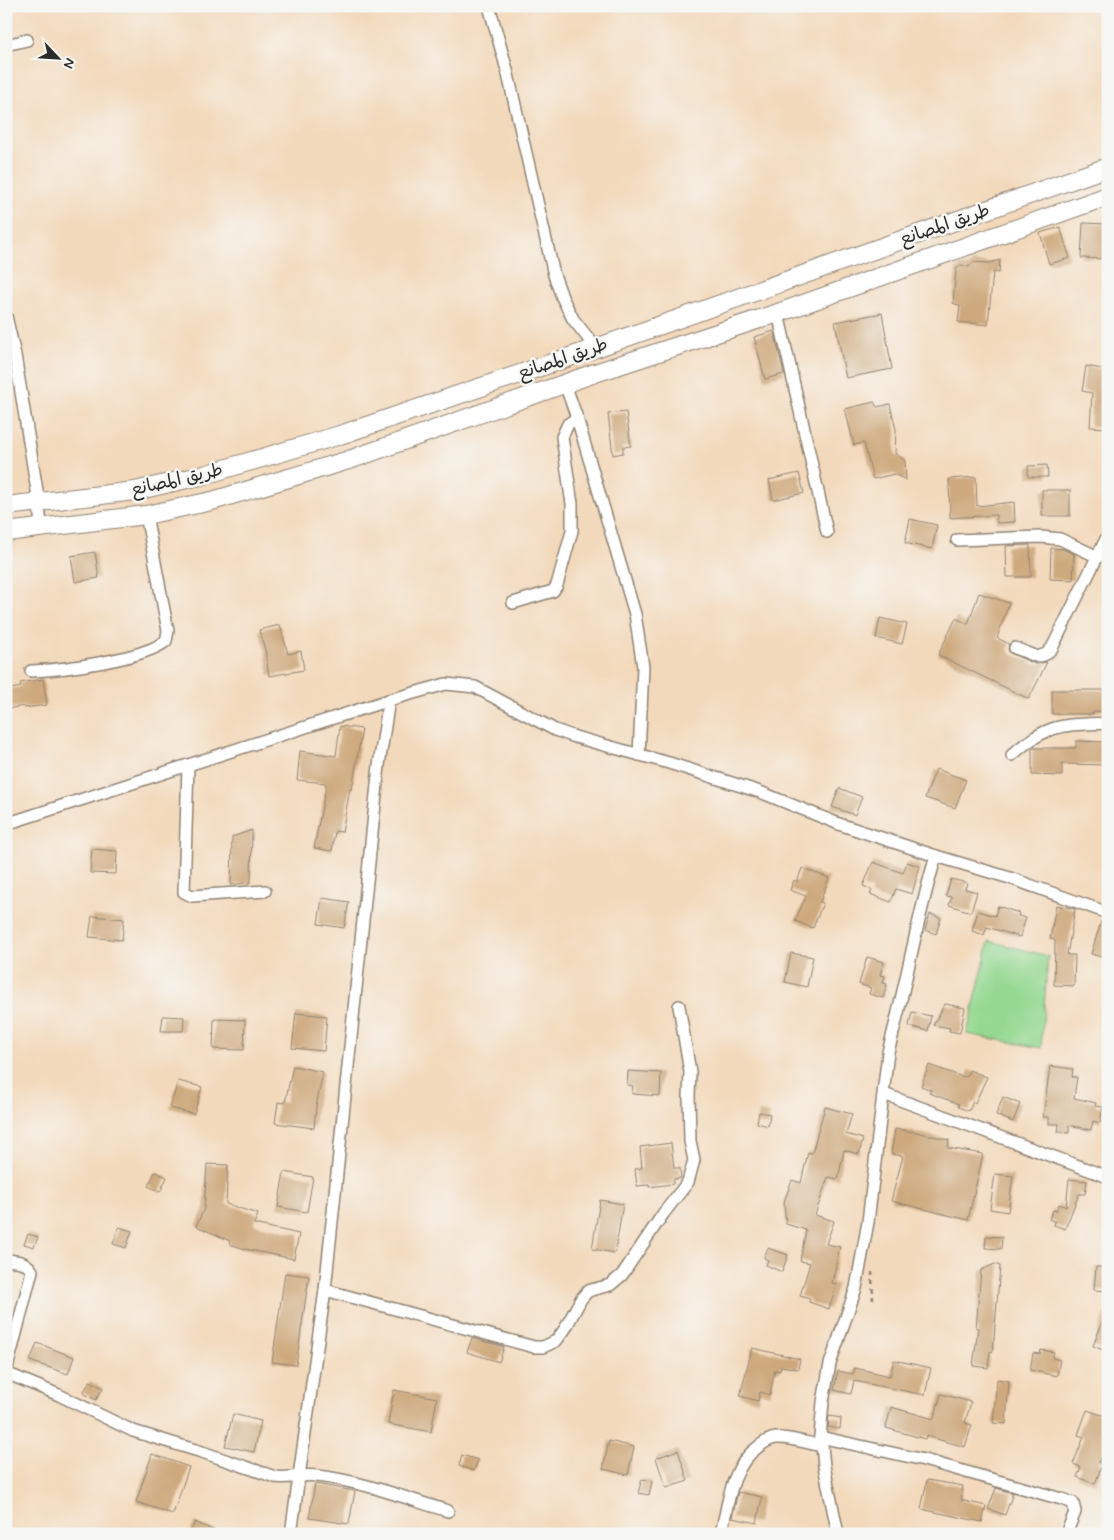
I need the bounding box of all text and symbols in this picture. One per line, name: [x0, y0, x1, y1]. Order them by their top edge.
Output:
north arrow: [32, 32, 82, 82]
text: N: [59, 55, 79, 71]
street label: طريق المصانع: [897, 198, 993, 252]
street label: طريق المصانع: [515, 332, 611, 386]
street label: طريق المصانع: [129, 458, 225, 502]

